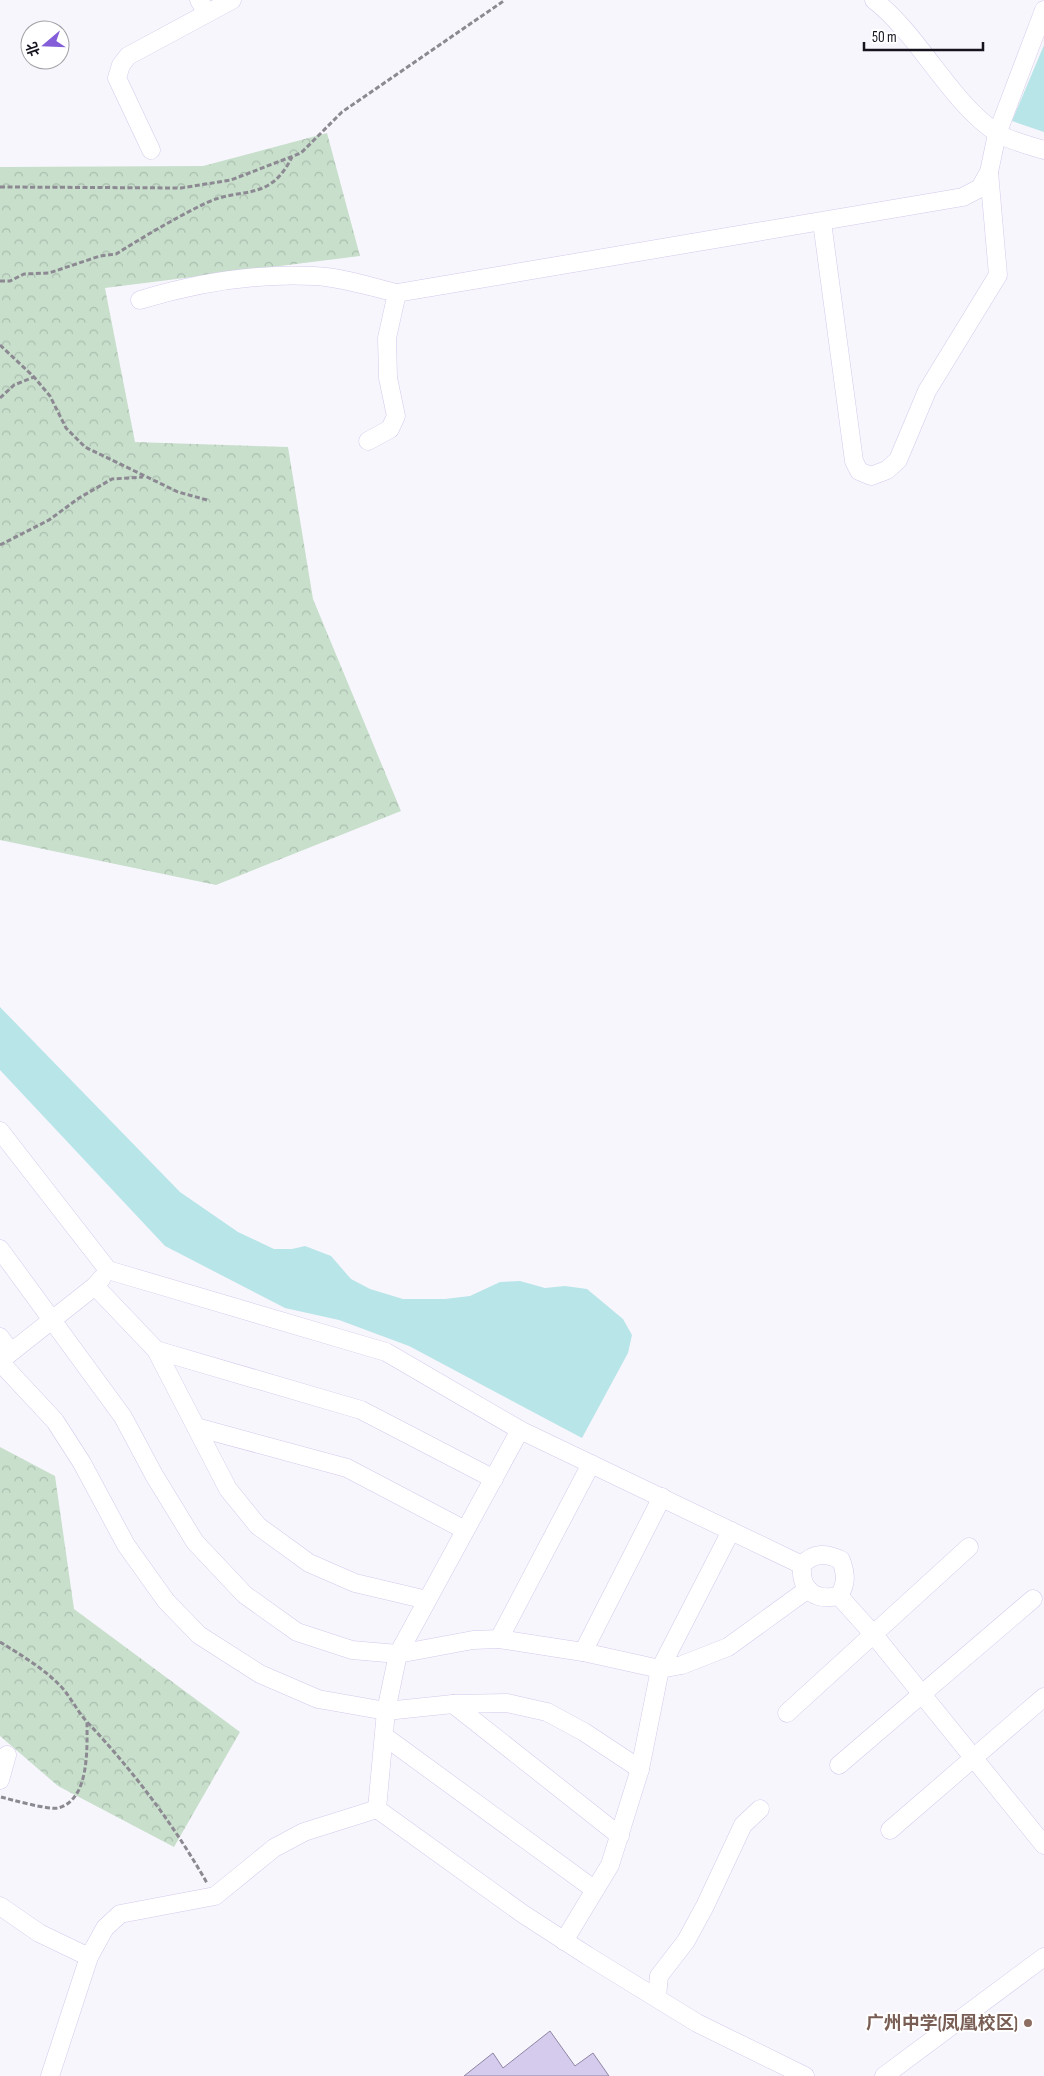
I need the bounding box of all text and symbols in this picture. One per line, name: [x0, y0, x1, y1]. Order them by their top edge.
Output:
north arrow: [20, 20, 70, 70]
scale bar: [864, 20, 983, 52]
text: 50 m: [872, 28, 897, 47]
text: 北: [23, 40, 43, 58]
place label: 广州中学(凤凰校区): [866, 2013, 1018, 2034]
marker: 广州中学(凤凰校区): [1022, 2017, 1034, 2029]

